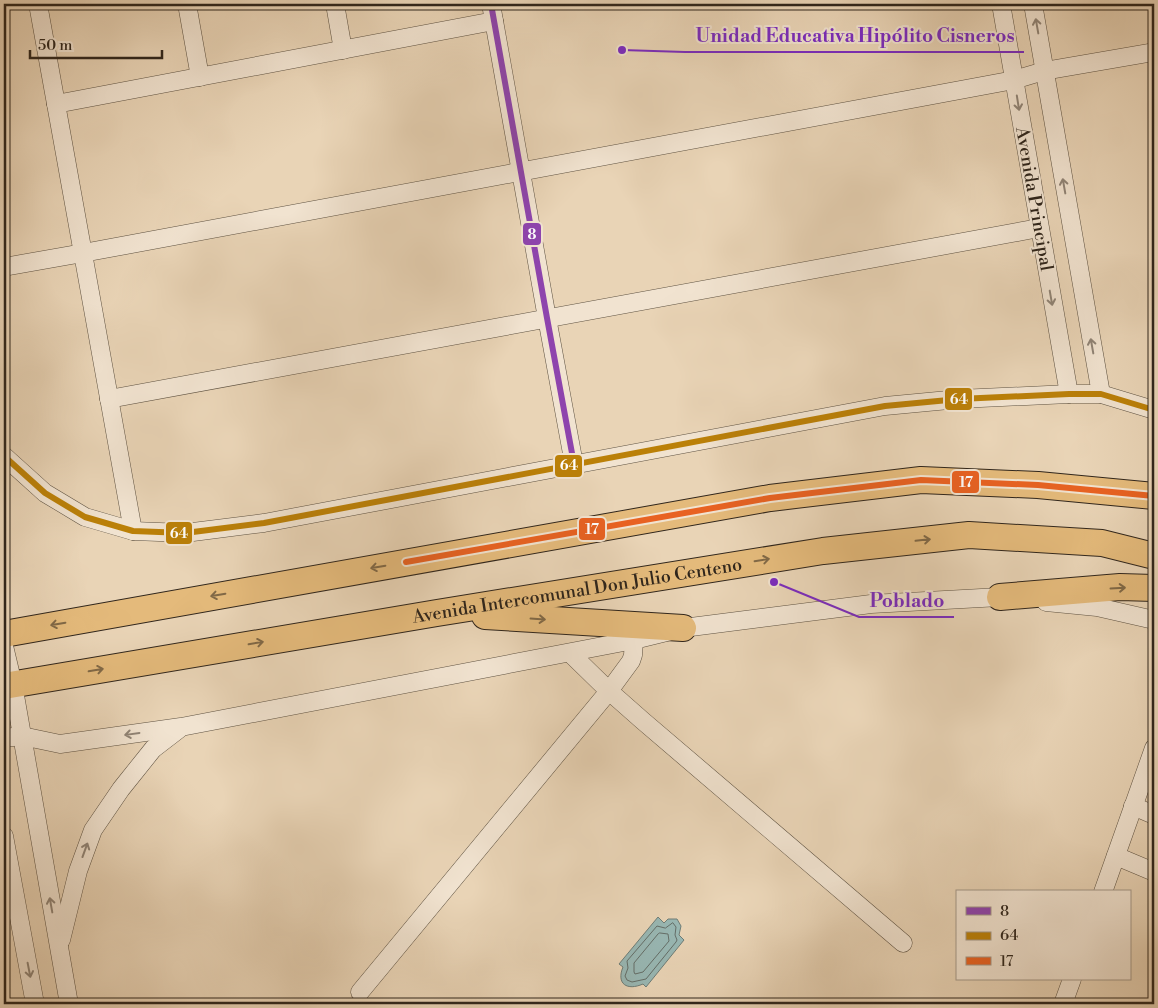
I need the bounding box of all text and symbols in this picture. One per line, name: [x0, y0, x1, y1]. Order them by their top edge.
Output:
callout: Unidad Educativa Hipólito Cisneros: [685, 18, 1024, 52]
one-way arrow: [1031, 19, 1041, 35]
text: Unidad Educativa Hipólito Cisneros: [695, 24, 1015, 48]
scale bar: [30, 28, 162, 60]
text: 50 m: [38, 36, 72, 55]
one-way arrow: [1014, 95, 1024, 111]
street label: Avenida Principal: [1010, 124, 1058, 274]
one-way arrow: [1059, 179, 1069, 195]
line badge: 8: [522, 222, 542, 246]
text: 8: [528, 226, 537, 244]
one-way arrow: [1047, 290, 1057, 306]
one-way arrow: [1087, 339, 1097, 355]
line badge: 64: [944, 387, 973, 411]
text: 64: [950, 391, 968, 409]
line badge: 64: [554, 454, 583, 478]
text: 64: [560, 457, 578, 475]
line badge: 17: [951, 470, 980, 494]
text: 17: [959, 474, 974, 492]
line badge: 17: [578, 517, 606, 541]
line badge: 64: [165, 521, 193, 545]
text: 17: [585, 521, 600, 539]
text: 64: [170, 525, 188, 543]
one-way arrow: [915, 535, 931, 545]
street label: Avenida Intercomunal Don Julio Centeno: [409, 553, 744, 629]
one-way arrow: [754, 555, 770, 565]
one-way arrow: [371, 562, 387, 572]
callout: Poblado: [859, 583, 954, 617]
one-way arrow: [1110, 583, 1126, 592]
text: Poblado: [869, 589, 945, 613]
one-way arrow: [211, 591, 227, 601]
one-way arrow: [530, 615, 546, 624]
one-way arrow: [51, 620, 67, 630]
one-way arrow: [248, 638, 264, 648]
one-way arrow: [88, 665, 104, 675]
one-way arrow: [125, 729, 141, 739]
one-way arrow: [81, 843, 90, 859]
legend: [956, 890, 1130, 980]
one-way arrow: [46, 897, 56, 913]
text: 8: [1000, 902, 1009, 921]
text: 64: [1000, 926, 1018, 945]
text: 17: [1000, 952, 1014, 971]
one-way arrow: [25, 962, 34, 978]

